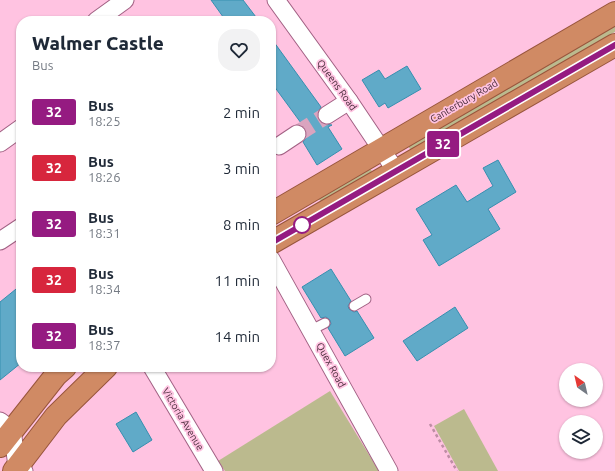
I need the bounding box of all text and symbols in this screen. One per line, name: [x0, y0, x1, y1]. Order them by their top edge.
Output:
button: heart: [218, 29, 260, 71]
text: Walmer Castle: [32, 32, 164, 54]
text: Bus: [32, 58, 53, 72]
street label: Queens Road: [315, 58, 359, 113]
street label: Canterbury Road: [428, 77, 500, 125]
text: Bus: [88, 97, 114, 114]
text: 32: [46, 104, 62, 120]
text: 2 min: [223, 104, 260, 121]
text: 18:25: [88, 114, 121, 128]
line badge: 32: [425, 131, 461, 157]
text: 32: [435, 136, 451, 152]
text: Bus: [88, 153, 114, 170]
text: 32: [46, 160, 62, 176]
text: 3 min: [223, 160, 260, 177]
text: 18:26: [88, 170, 121, 184]
text: Bus: [88, 209, 114, 226]
text: 32: [46, 216, 62, 232]
text: 8 min: [223, 216, 260, 233]
unlabelled marker: [293, 216, 311, 234]
text: 18:31: [88, 226, 121, 240]
text: Bus: [88, 265, 114, 282]
text: 32: [46, 272, 62, 288]
text: 11 min: [214, 272, 260, 289]
text: 18:34: [88, 282, 121, 296]
text: Bus: [88, 321, 114, 338]
text: 32: [46, 328, 62, 344]
text: 14 min: [214, 328, 260, 345]
text: 18:37: [88, 338, 121, 352]
street label: Quex Road: [314, 341, 348, 389]
north arrow: [559, 363, 603, 407]
map controls: [559, 363, 603, 459]
street label: Victoria Avenue: [160, 386, 206, 452]
button: layers: [559, 415, 603, 459]

